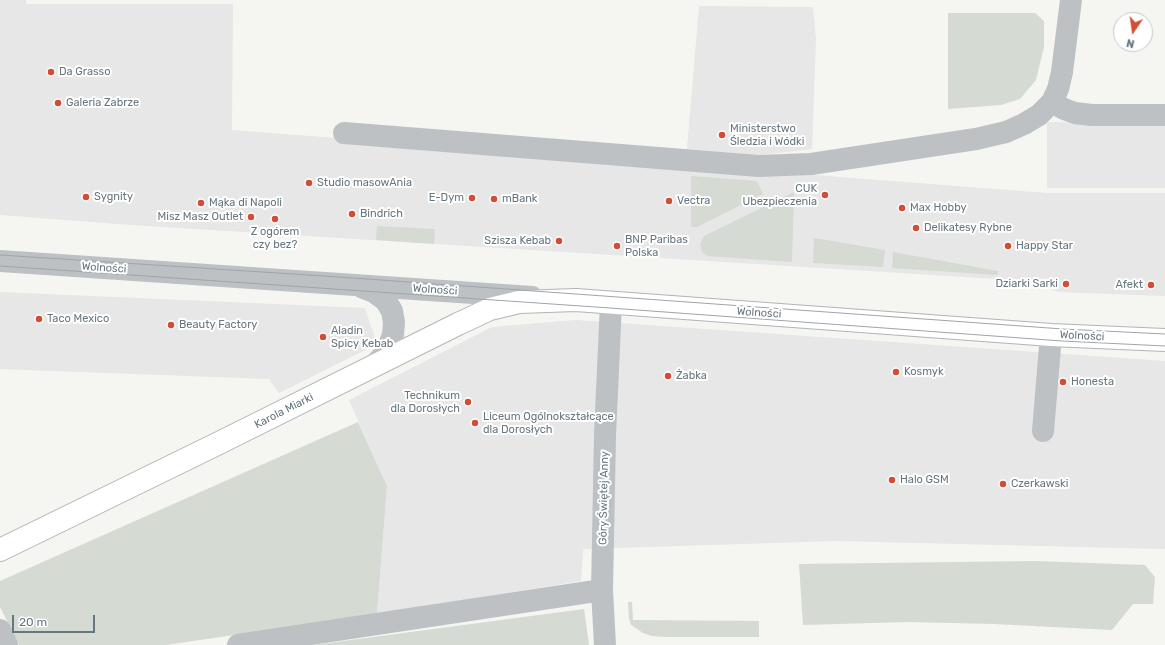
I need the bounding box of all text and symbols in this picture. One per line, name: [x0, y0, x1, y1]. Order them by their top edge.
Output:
north arrow: [1113, 12, 1153, 52]
text: N: [1125, 36, 1136, 50]
place label: Da Grasso: [59, 65, 111, 79]
marker: Da Grasso: [46, 67, 56, 77]
place label: Galeria Zabrze: [66, 96, 139, 110]
marker: Galeria Zabrze: [53, 98, 63, 108]
place label: Ministerstwo Śledzia i Wódki: [730, 122, 804, 148]
marker: Ministerstwo Śledzia i Wódki: [717, 130, 727, 140]
place label: Studio masowAnia: [317, 176, 412, 190]
marker: Studio masowAnia: [304, 178, 314, 188]
place label: CUK Ubezpieczenia: [742, 182, 817, 208]
place label: Sygnity: [94, 190, 133, 204]
marker: CUK Ubezpieczenia: [820, 190, 830, 200]
place label: E-Dym: [429, 191, 464, 205]
marker: Sygnity: [81, 192, 91, 202]
place label: mBank: [502, 192, 538, 206]
marker: E-Dym: [467, 193, 477, 203]
marker: mBank: [489, 194, 499, 204]
place label: Vectra: [677, 194, 710, 208]
place label: Mąka di Napoli: [209, 196, 282, 210]
marker: Vectra: [664, 196, 674, 206]
marker: Mąka di Napoli: [196, 198, 206, 208]
place label: Max Hobby: [910, 201, 967, 215]
marker: Max Hobby: [897, 203, 907, 213]
place label: Bindrich: [360, 207, 403, 221]
marker: Bindrich: [347, 209, 357, 219]
place label: Misz Masz Outlet: [158, 210, 243, 224]
marker: Misz Masz Outlet: [246, 212, 256, 222]
marker: Z ogórem czy bez?: [270, 214, 280, 224]
place label: Delikatesy Rybne: [924, 221, 1012, 235]
marker: Delikatesy Rybne: [911, 223, 921, 233]
place label: Z ogórem czy bez?: [251, 225, 299, 251]
place label: BNP Paribas Polska: [625, 233, 688, 259]
place label: Szisza Kebab: [484, 234, 551, 248]
marker: Szisza Kebab: [554, 236, 564, 246]
place label: Happy Star: [1016, 239, 1073, 253]
marker: BNP Paribas Polska: [612, 241, 622, 251]
marker: Happy Star: [1003, 241, 1013, 251]
street label: Wolności: [81, 260, 127, 276]
place label: Dziarki Sarki: [995, 277, 1058, 291]
place label: Afekt: [1116, 278, 1143, 292]
marker: Dziarki Sarki: [1061, 279, 1071, 289]
marker: Afekt: [1146, 280, 1156, 290]
street label: Wolności: [412, 282, 458, 298]
street label: Wolności: [736, 305, 782, 321]
place label: Taco Mexico: [47, 312, 109, 326]
marker: Taco Mexico: [34, 314, 44, 324]
place label: Beauty Factory: [179, 318, 257, 332]
marker: Beauty Factory: [166, 320, 176, 330]
place label: Aladin Spicy Kebab: [331, 324, 393, 350]
street label: Wolności: [1059, 328, 1105, 344]
marker: Aladin Spicy Kebab: [318, 332, 328, 342]
place label: Kosmyk: [904, 365, 944, 379]
marker: Kosmyk: [891, 367, 901, 377]
place label: Żabka: [676, 369, 707, 383]
marker: Żabka: [663, 371, 673, 381]
place label: Honesta: [1071, 375, 1114, 389]
marker: Honesta: [1058, 377, 1068, 387]
place label: Technikum dla Dorosłych: [390, 389, 460, 415]
street label: Karola Miarki: [252, 390, 316, 432]
marker: Technikum dla Dorosłych: [463, 397, 473, 407]
place label: Liceum Ogólnokształcące dla Dorosłych: [483, 410, 614, 436]
marker: Liceum Ogólnokształcące dla Dorosłych: [470, 418, 480, 428]
street label: Góry Świętej Anny: [597, 451, 611, 545]
place label: Halo GSM: [900, 473, 949, 487]
marker: Halo GSM: [887, 475, 897, 485]
place label: Czerkawski: [1011, 477, 1068, 491]
marker: Czerkawski: [998, 479, 1008, 489]
scale bar: [14, 607, 97, 633]
text: 20 m: [19, 615, 47, 629]

